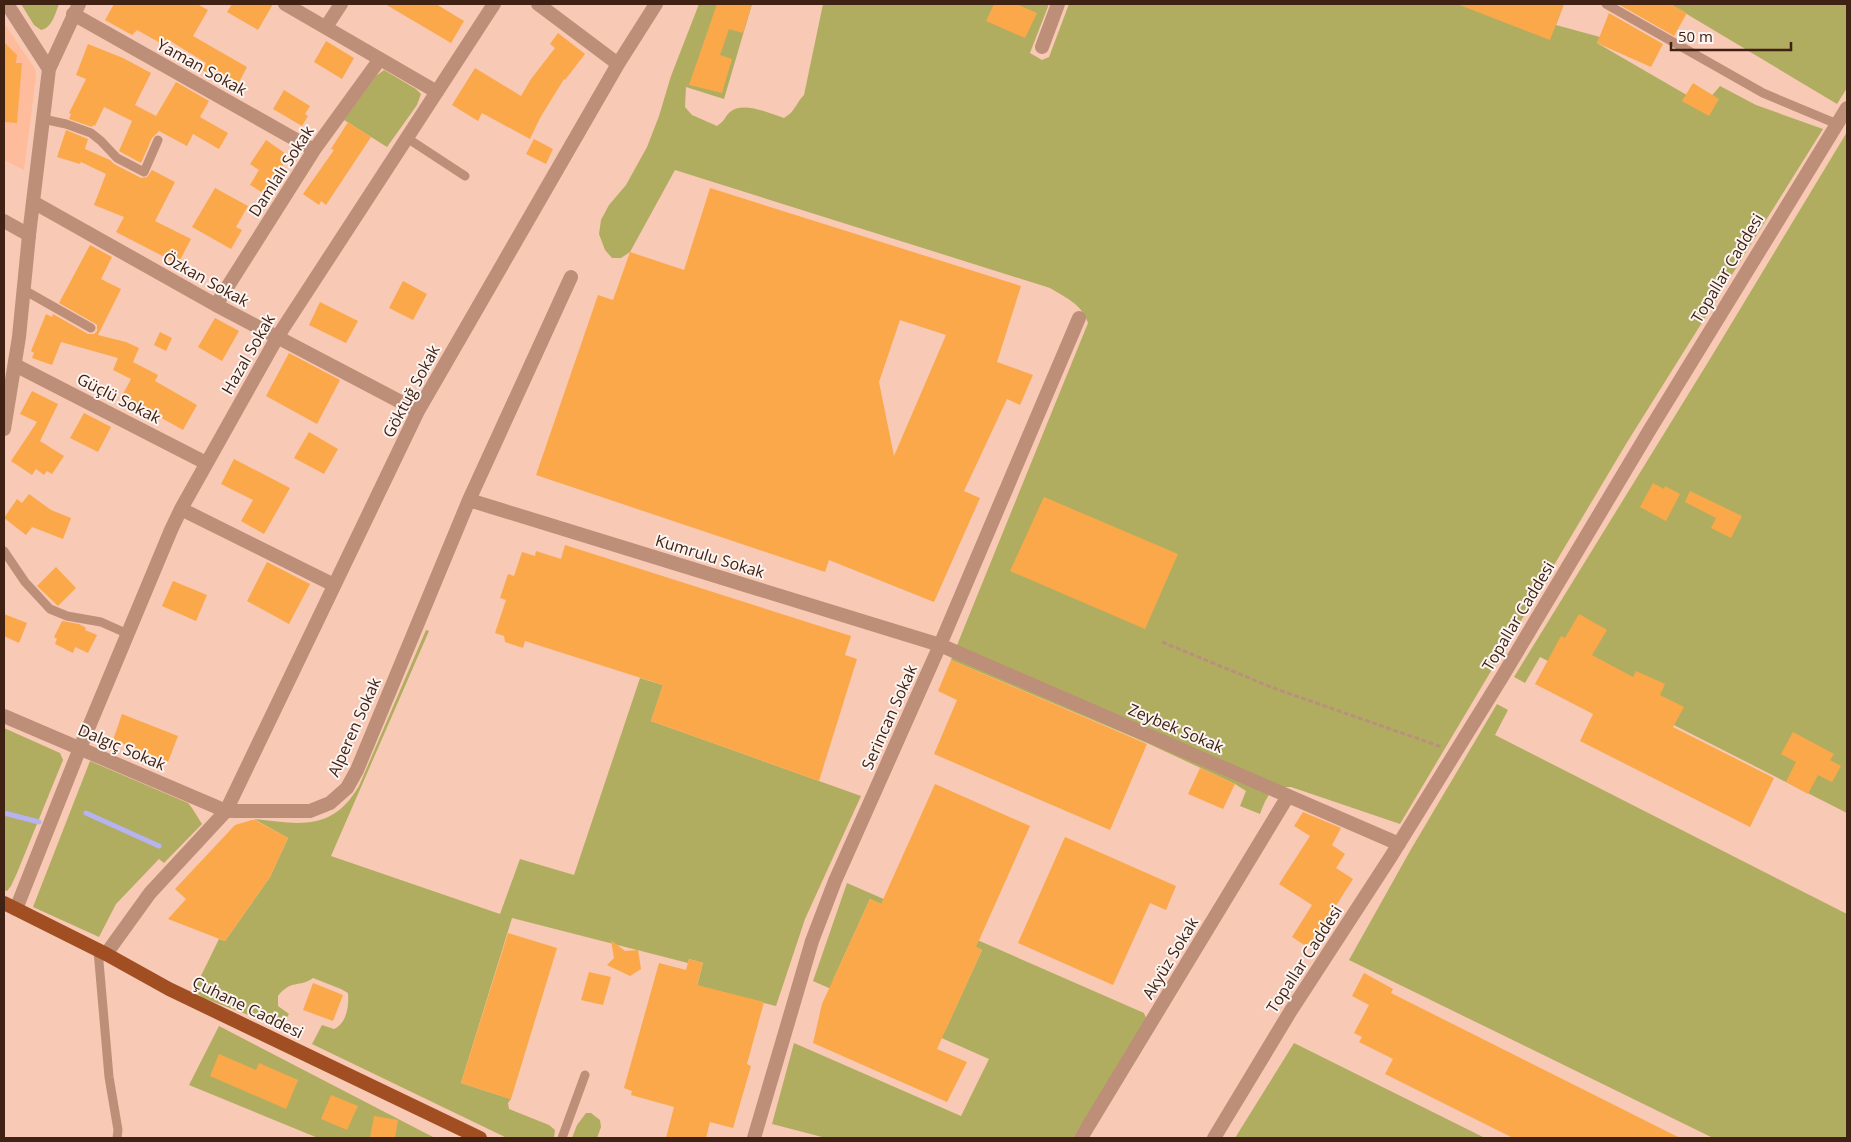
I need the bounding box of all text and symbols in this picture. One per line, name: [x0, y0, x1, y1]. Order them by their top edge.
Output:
scale bar: [1671, 20, 1791, 52]
text: 50 m: [1678, 26, 1713, 46]
street label: Yaman Sokak: [153, 33, 251, 101]
street label: Damlalı Sokak: [243, 121, 319, 221]
street label: Topallar Caddesi: [1686, 209, 1768, 327]
street label: Özkan Sokak: [159, 246, 254, 312]
street label: Hazal Sokak: [216, 309, 280, 398]
street label: Göktuğ Sokak: [377, 340, 445, 441]
street label: Güçlü Sokak: [73, 367, 165, 429]
street label: Kumrulu Sokak: [653, 529, 768, 583]
street label: Topallar Caddesi: [1477, 557, 1559, 675]
street label: Serincan Sokak: [856, 660, 922, 773]
street label: Alperen Sokak: [322, 673, 386, 780]
street label: Zeybek Sokak: [1125, 698, 1228, 758]
street label: Dalgıç Sokak: [75, 719, 170, 776]
street label: Topallar Caddesi: [1261, 901, 1347, 1017]
street label: Akyüz Sokak: [1137, 912, 1203, 1003]
street label: Çuhane Caddesi: [189, 971, 307, 1043]

